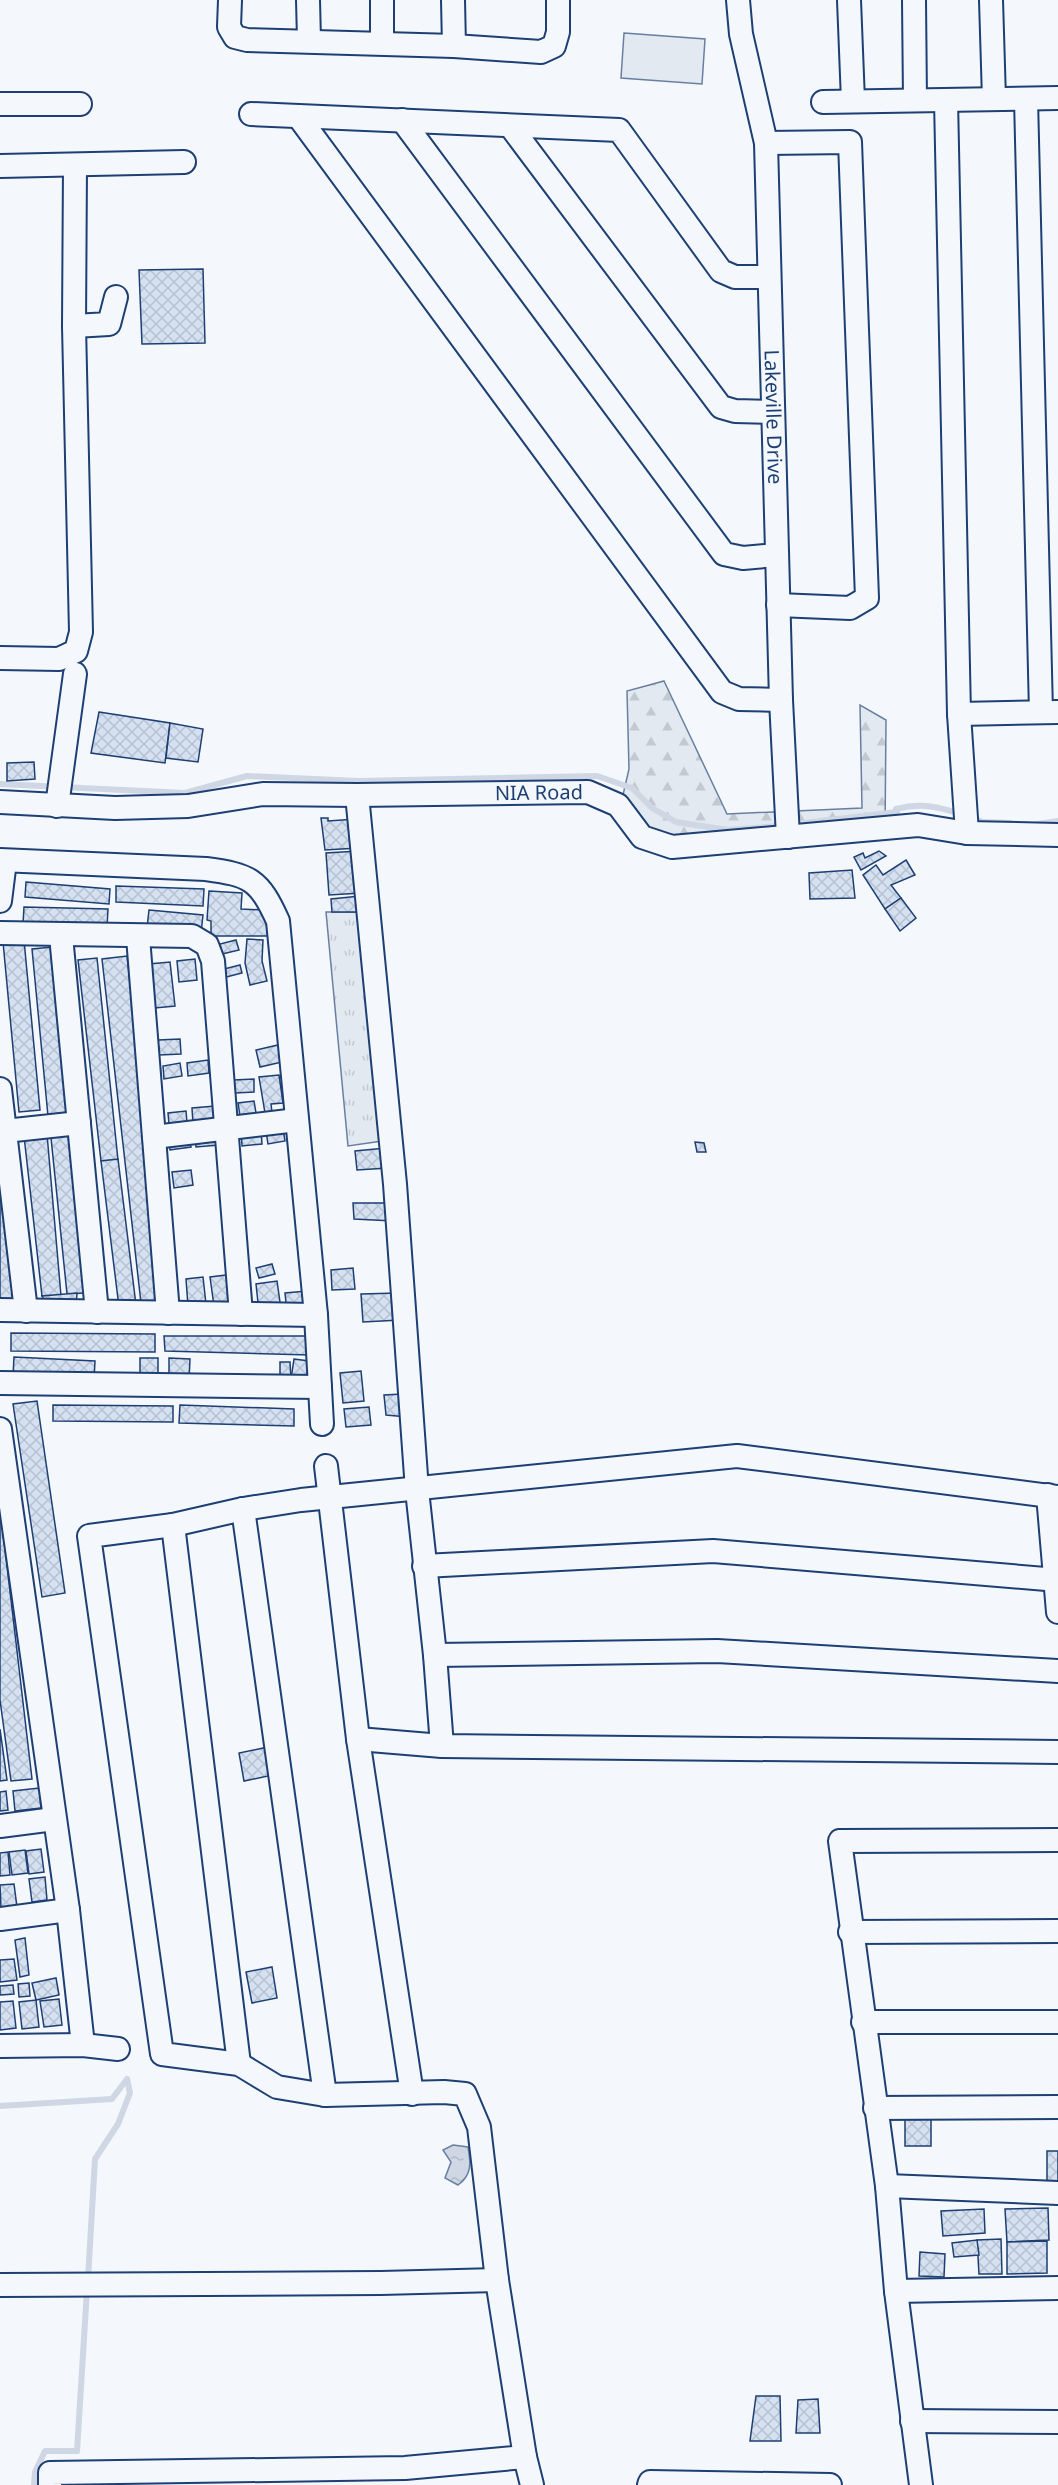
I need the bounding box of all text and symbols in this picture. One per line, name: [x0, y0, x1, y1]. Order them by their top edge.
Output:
street label: Lakeville Drive: [759, 349, 789, 485]
street label: NIA Road: [495, 778, 583, 806]

